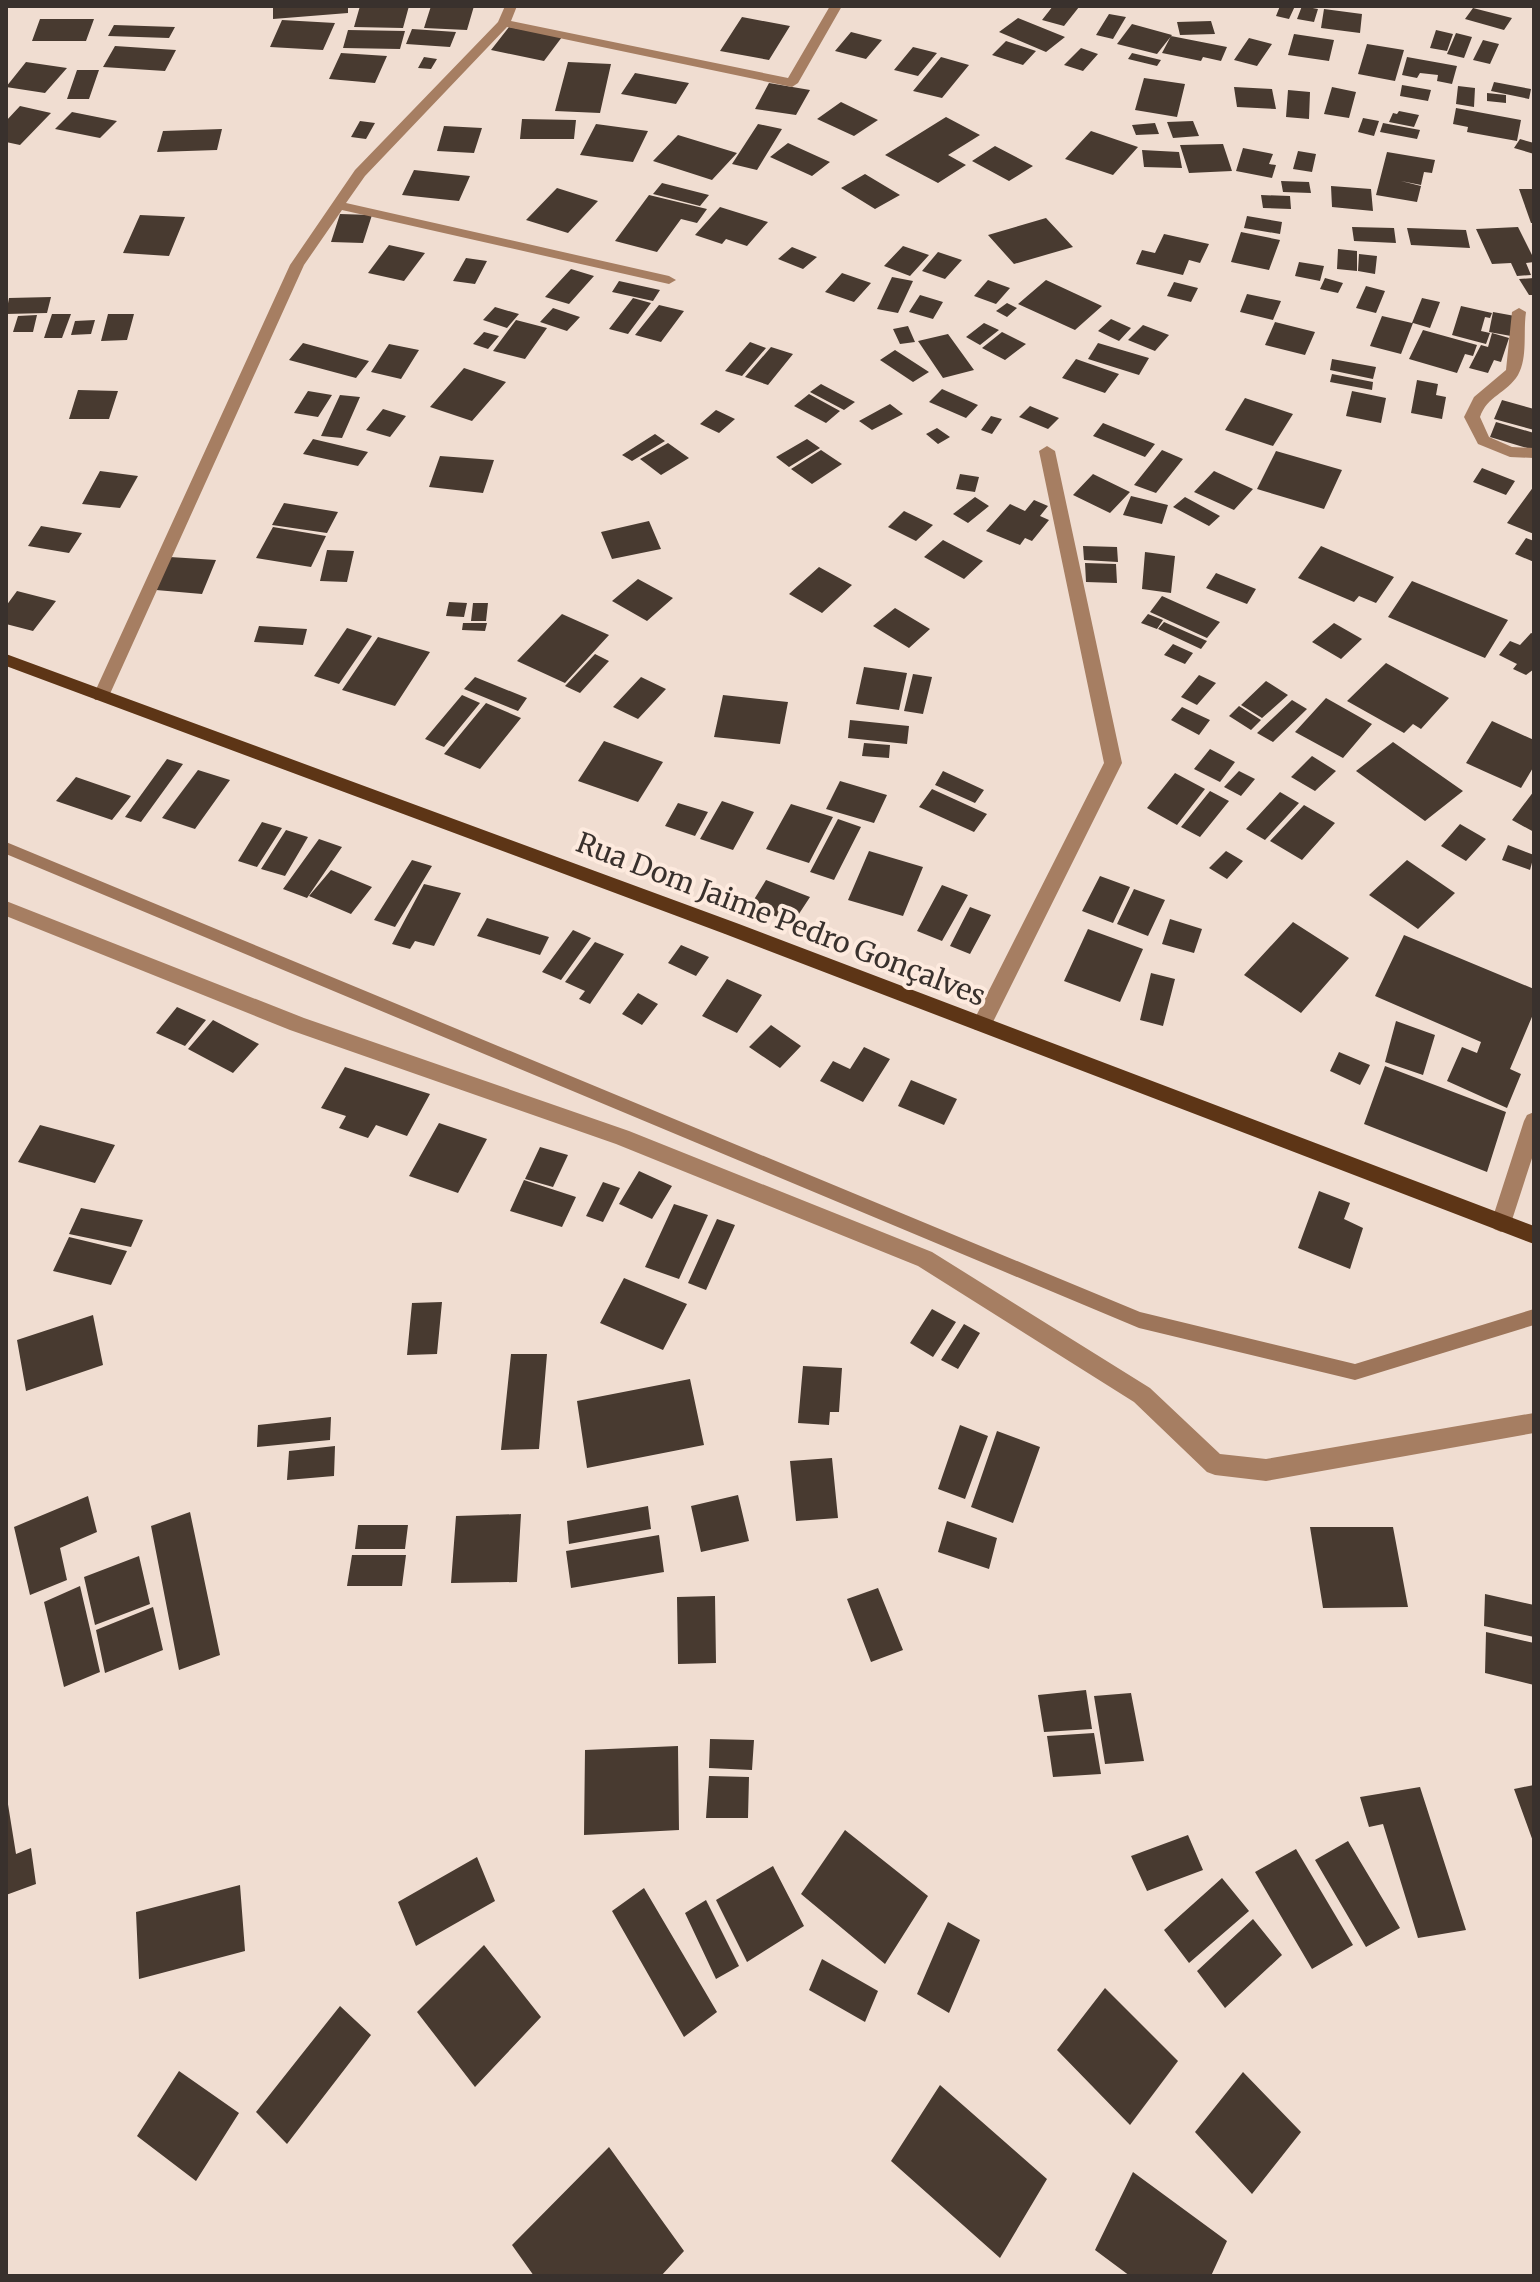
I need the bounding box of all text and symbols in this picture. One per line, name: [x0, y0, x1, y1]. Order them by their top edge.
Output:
street label: Rua Dom Jaime Pedro Gonçalves: [571, 824, 991, 1014]

